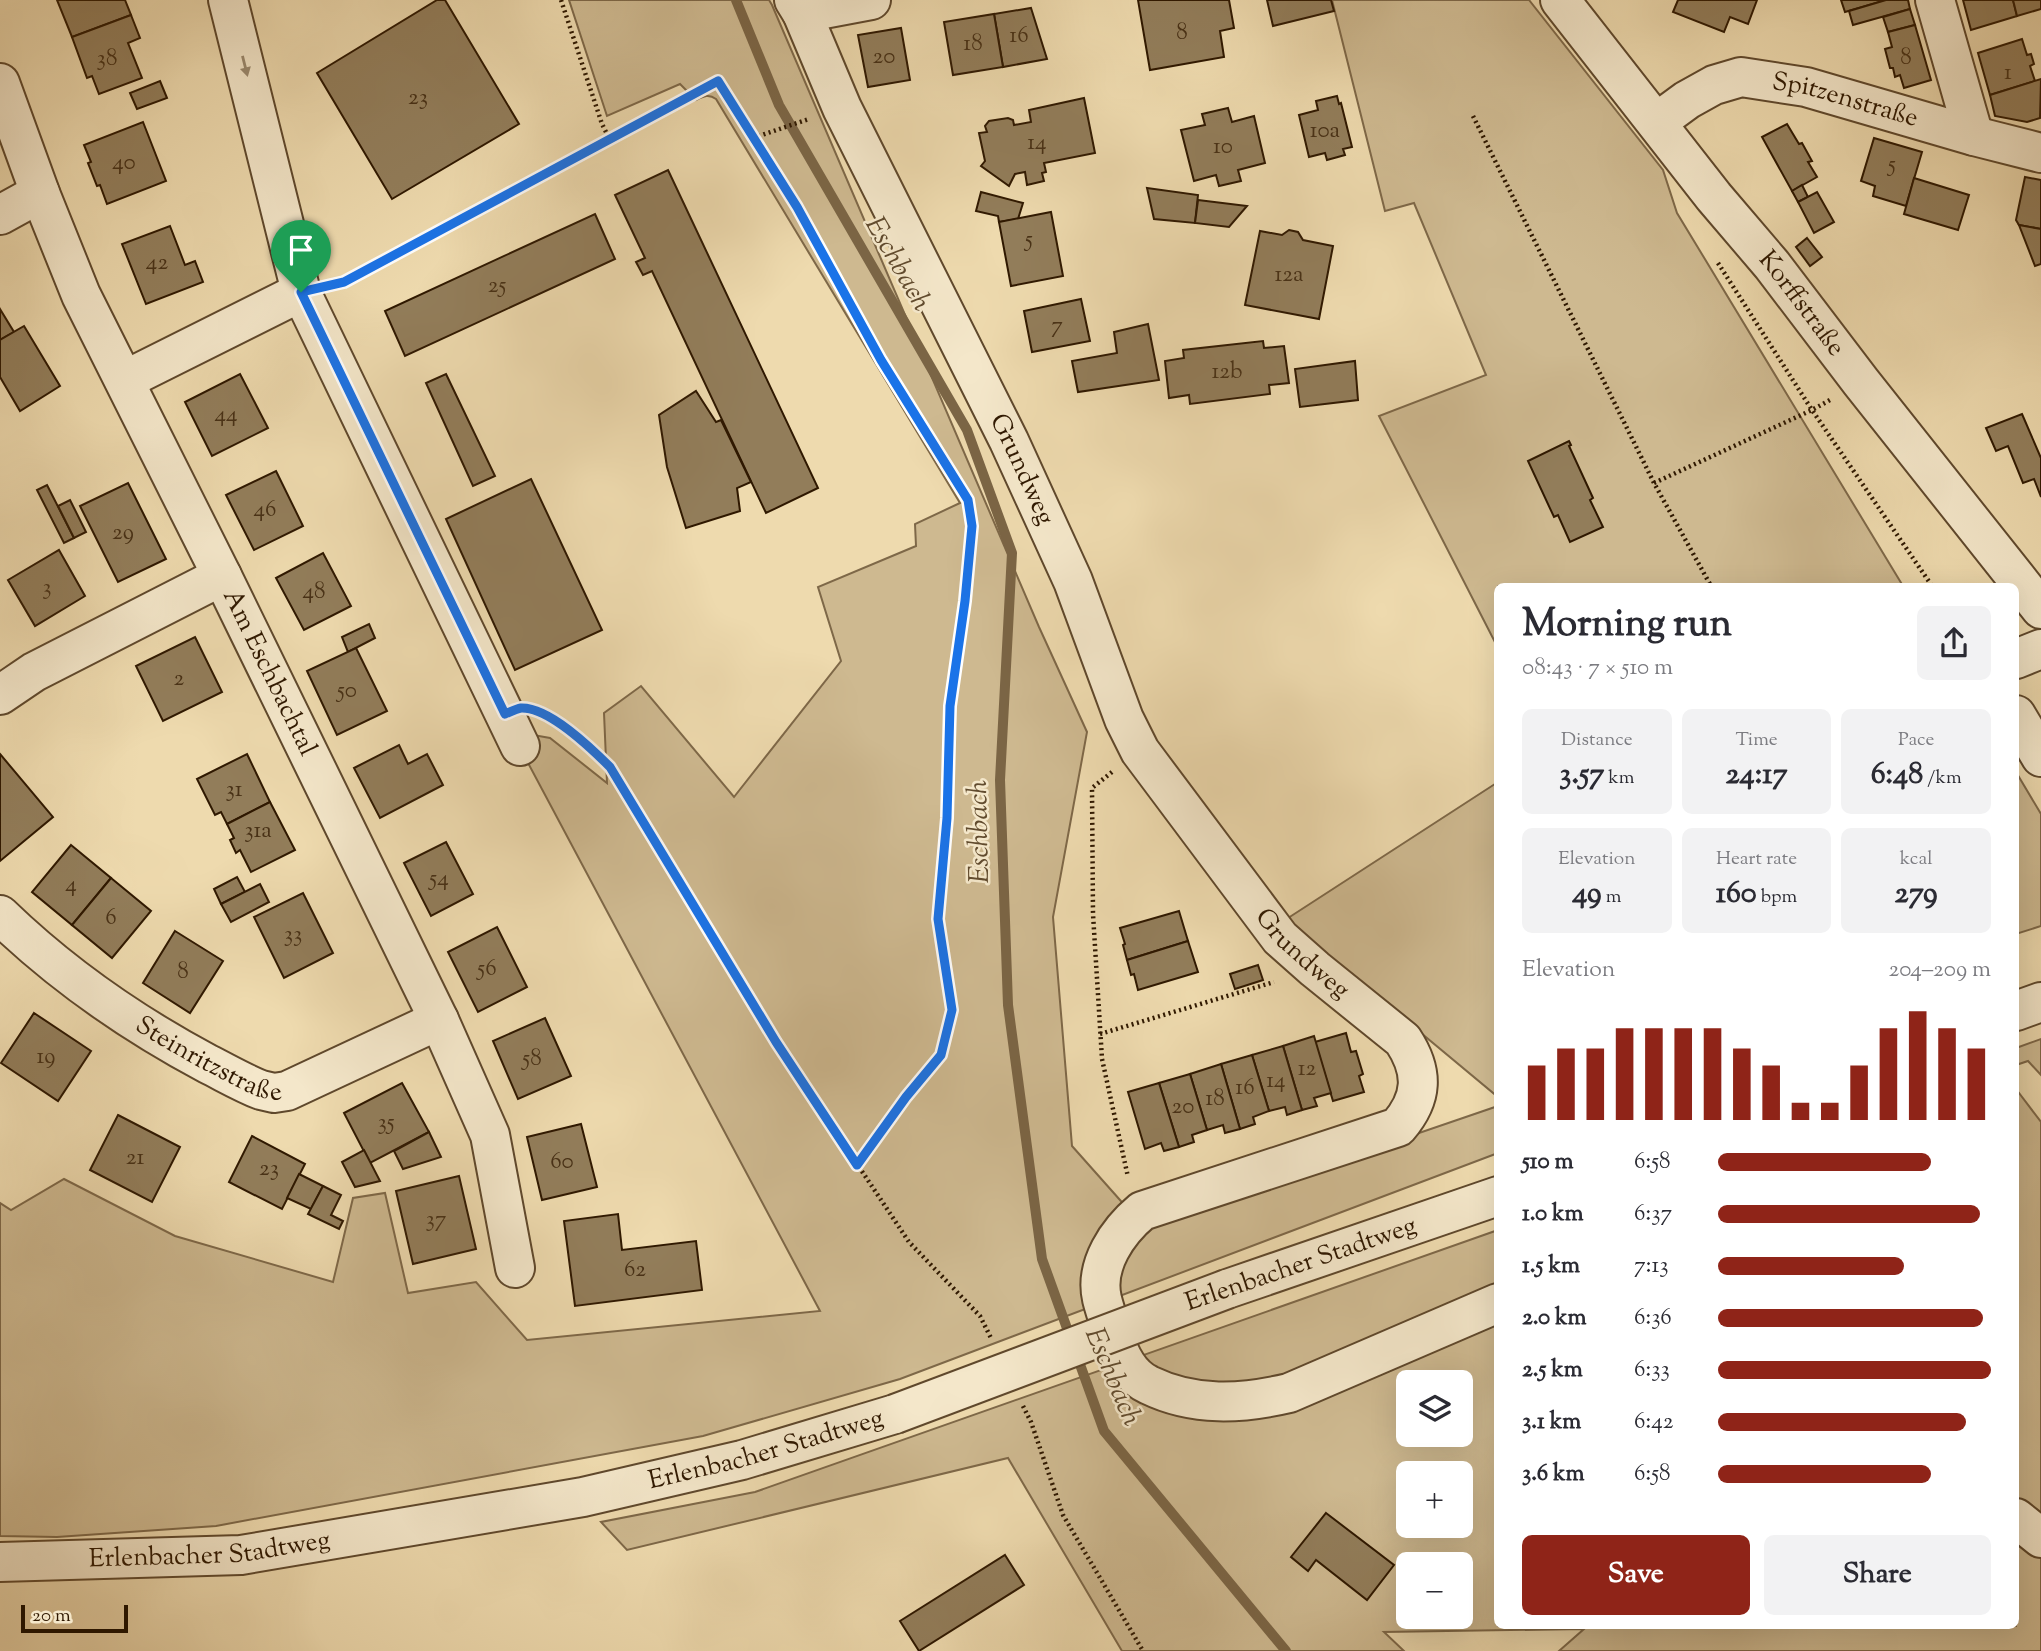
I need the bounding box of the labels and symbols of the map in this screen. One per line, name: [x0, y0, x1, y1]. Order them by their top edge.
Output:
house number: 8: [1176, 17, 1188, 50]
house number: 16: [1009, 20, 1029, 53]
house number: 18: [963, 28, 983, 61]
house number: 20: [873, 41, 895, 74]
house number: 8: [1900, 42, 1912, 75]
house number: 38: [97, 43, 117, 76]
one-way arrow: [240, 55, 251, 77]
house number: 1: [2004, 57, 2012, 90]
street label: Spitzenstraße: [1769, 64, 1923, 137]
house number: 23: [408, 82, 428, 115]
house number: 10a: [1310, 115, 1341, 148]
house number: 14: [1027, 127, 1047, 160]
house number: 10: [1213, 131, 1233, 164]
house number: 40: [112, 147, 136, 180]
house number: 5: [1886, 149, 1896, 182]
water label: Eschbach: [854, 209, 940, 319]
pin: [271, 220, 331, 292]
house number: 5: [1023, 224, 1033, 257]
street label: Korffstraße: [1749, 243, 1854, 364]
house number: 42: [146, 247, 168, 280]
house number: 12a: [1274, 259, 1304, 292]
house number: 25: [488, 270, 506, 303]
house number: 7: [1051, 310, 1063, 343]
house number: 12b: [1212, 356, 1242, 389]
house number: 44: [214, 399, 238, 432]
street label: Grundweg: [980, 407, 1064, 531]
house number: 46: [254, 494, 276, 527]
house number: 29: [112, 517, 134, 550]
house number: 3: [42, 572, 52, 605]
house number: 48: [302, 576, 326, 609]
street label: Am Eschbachtal: [213, 583, 326, 762]
house number: 2: [174, 663, 185, 696]
house number: 50: [335, 675, 357, 708]
house number: 31: [225, 774, 243, 807]
water label: Eschbach: [959, 780, 1001, 884]
house number: 31a: [244, 815, 272, 848]
house number: 54: [427, 863, 449, 896]
house number: 4: [65, 869, 77, 902]
street label: Grundweg: [1245, 901, 1357, 1008]
house number: 6: [105, 902, 117, 935]
house number: 33: [284, 919, 302, 952]
house number: 56: [475, 953, 497, 986]
house number: 8: [177, 956, 189, 989]
street label: Steinritzstraße: [128, 1007, 284, 1112]
house number: 19: [37, 1041, 55, 1074]
house number: 58: [520, 1043, 542, 1076]
house number: 12: [1298, 1053, 1317, 1086]
house number: 14: [1266, 1065, 1286, 1098]
house number: 16: [1235, 1072, 1255, 1105]
house number: 18: [1205, 1083, 1225, 1116]
house number: 20: [1172, 1091, 1194, 1124]
house number: 35: [377, 1107, 395, 1140]
house number: 21: [126, 1142, 144, 1175]
house number: 60: [550, 1146, 574, 1179]
house number: 23: [259, 1153, 279, 1186]
house number: 37: [426, 1204, 447, 1237]
street label: Erlenbacher Stadtweg: [1180, 1208, 1422, 1322]
house number: 62: [624, 1254, 646, 1287]
water label: Eschbach: [1073, 1322, 1151, 1433]
street label: Erlenbacher Stadtweg: [645, 1400, 888, 1500]
street label: Erlenbacher Stadtweg: [88, 1522, 333, 1578]
scale bar: [21, 1602, 128, 1634]

